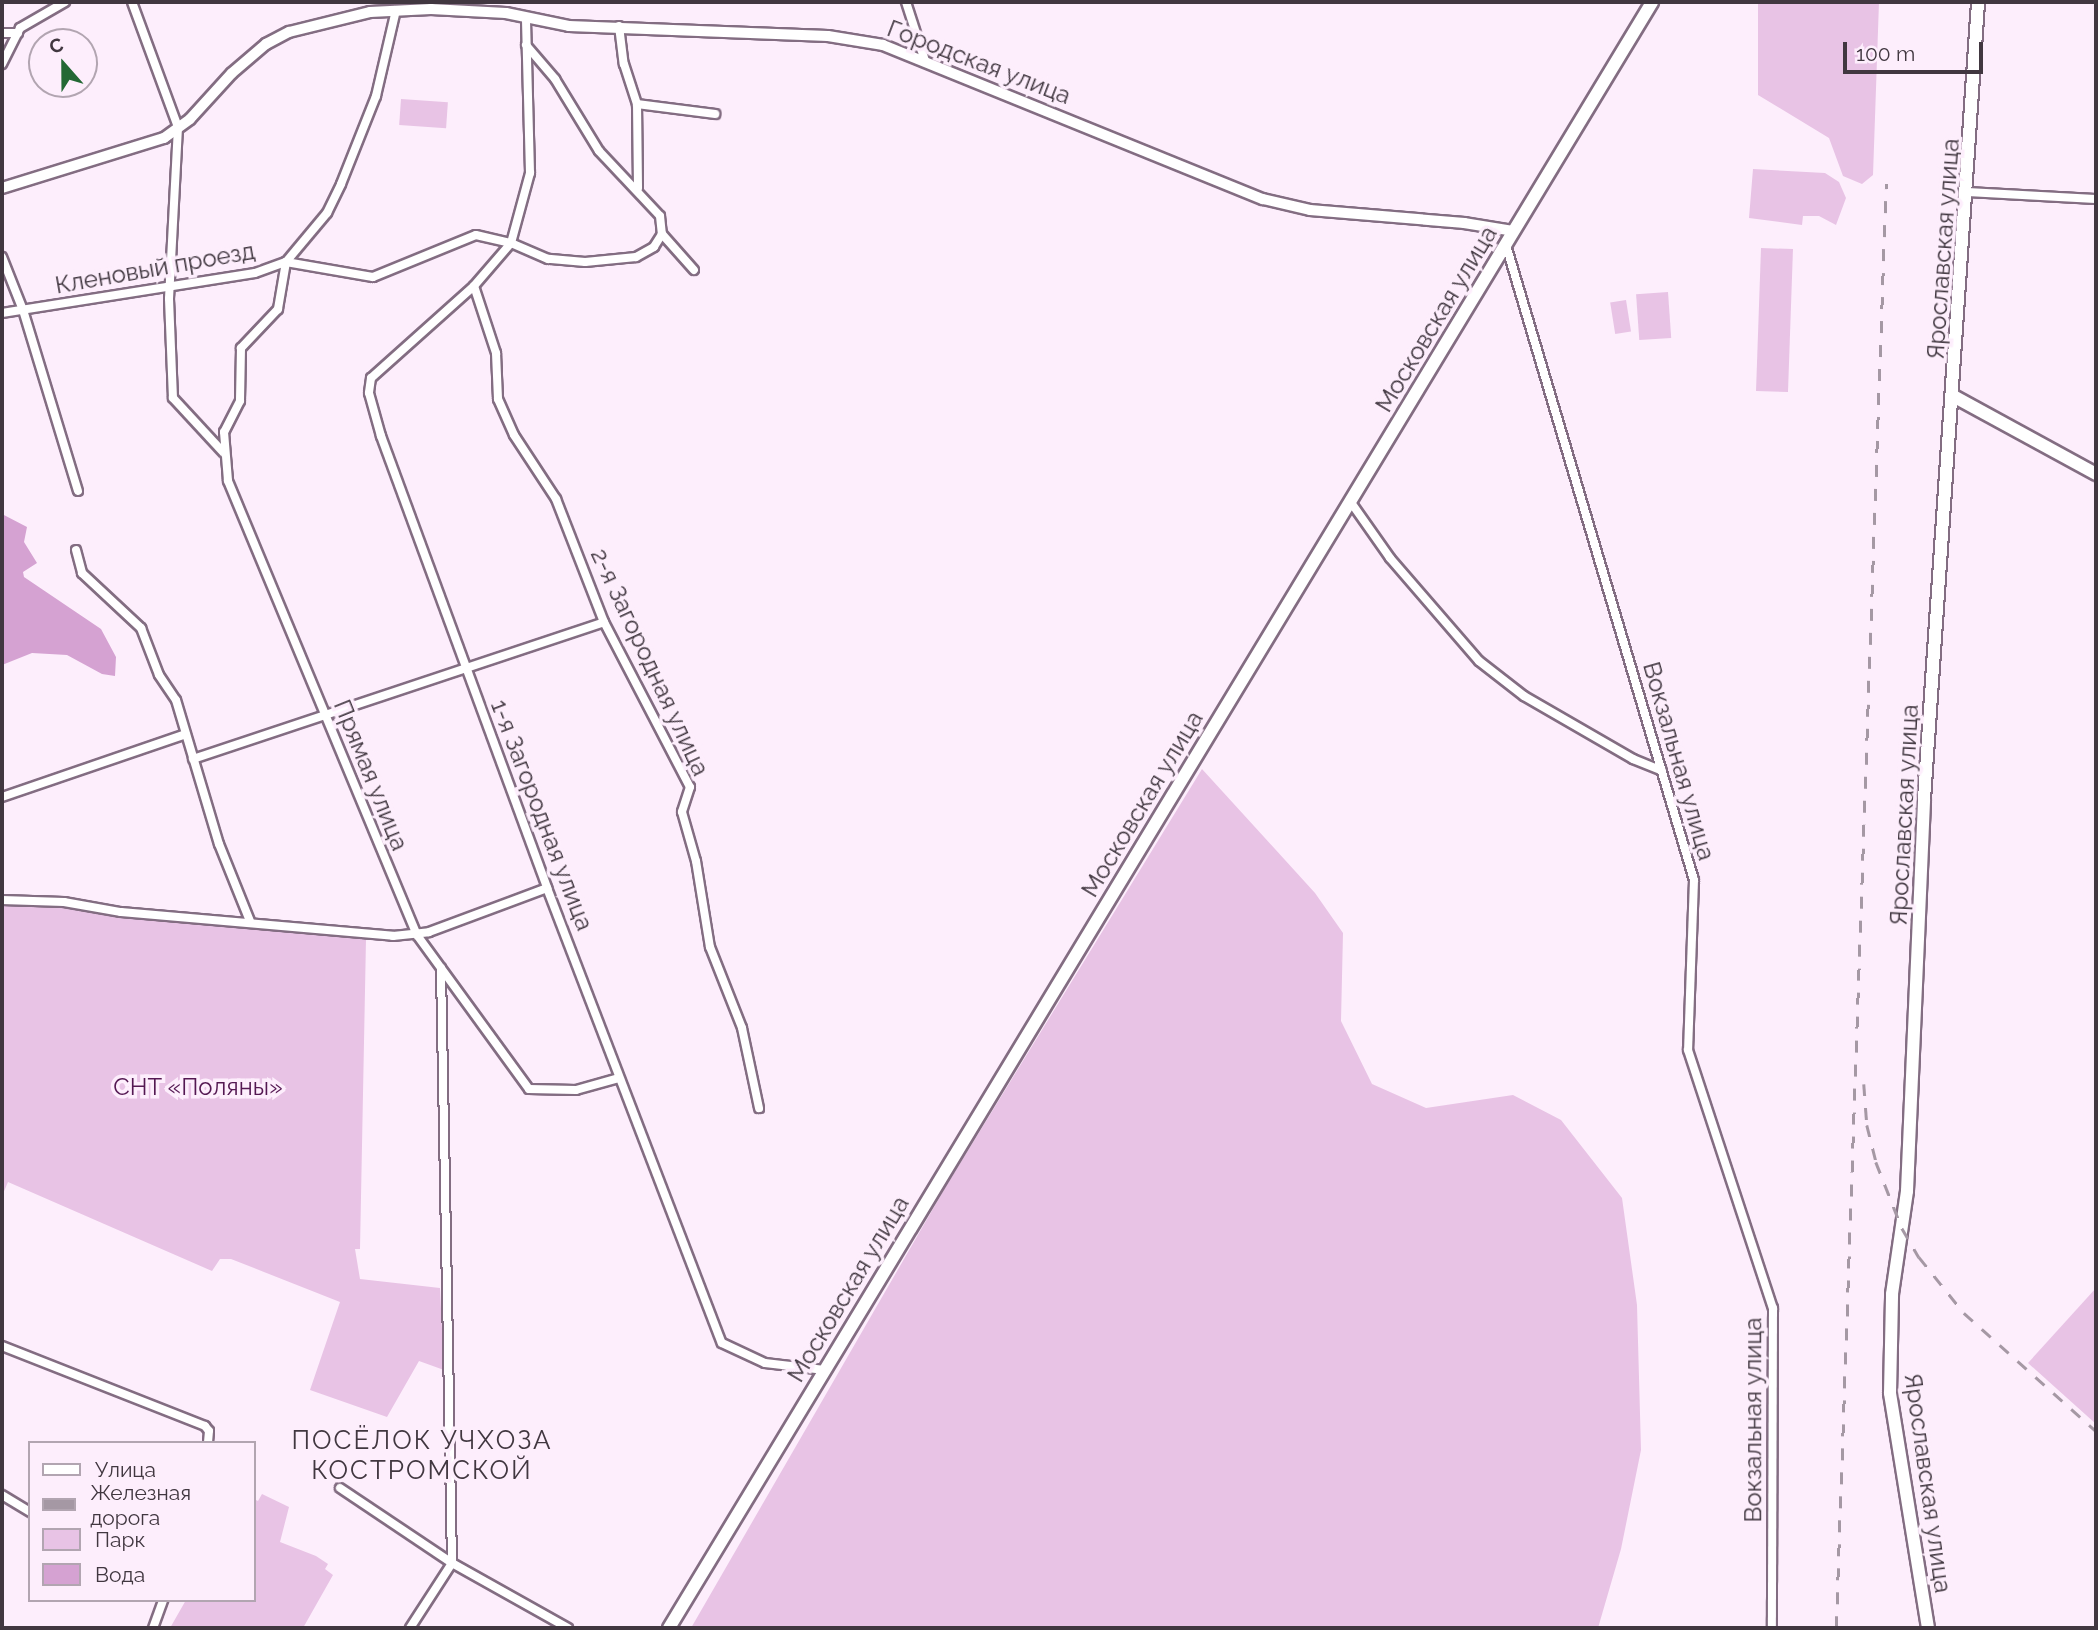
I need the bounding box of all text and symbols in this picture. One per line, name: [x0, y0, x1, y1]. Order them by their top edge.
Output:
street label: Городская улица: [883, 14, 1075, 110]
north arrow: [28, 28, 98, 98]
scale bar: [1846, 28, 1986, 72]
text: С: [46, 33, 66, 58]
text: 100 m: [1856, 41, 1915, 66]
street label: Ярославская улица: [1921, 137, 1965, 361]
street label: Московская улица: [1369, 221, 1503, 417]
street label: Кленовый проезд: [53, 236, 257, 300]
street label: 2-я Загородная улица: [585, 544, 715, 780]
street label: Вокзальная улица: [1637, 658, 1721, 864]
street label: Прямая улица: [328, 695, 414, 855]
street label: 1-я Загородная улица: [485, 695, 599, 935]
street label: Ярославская улица: [1884, 703, 1924, 927]
street label: Московская улица: [1075, 706, 1209, 902]
park label: СНТ «Поляны»: [113, 1073, 283, 1101]
street label: Московская улица: [781, 1191, 915, 1387]
street label: Вокзальная улица: [1739, 1317, 1767, 1523]
street label: Ярославская улица: [1898, 1371, 1958, 1595]
district label: ПОСЁЛОК УЧХОЗА КОСТРОМСКОЙ: [293, 1425, 551, 1486]
legend: [28, 1441, 256, 1602]
text: Улица: [95, 1457, 156, 1482]
text: Железная дорога: [90, 1480, 191, 1530]
text: Парк: [95, 1527, 145, 1552]
text: Вода: [95, 1562, 145, 1587]

